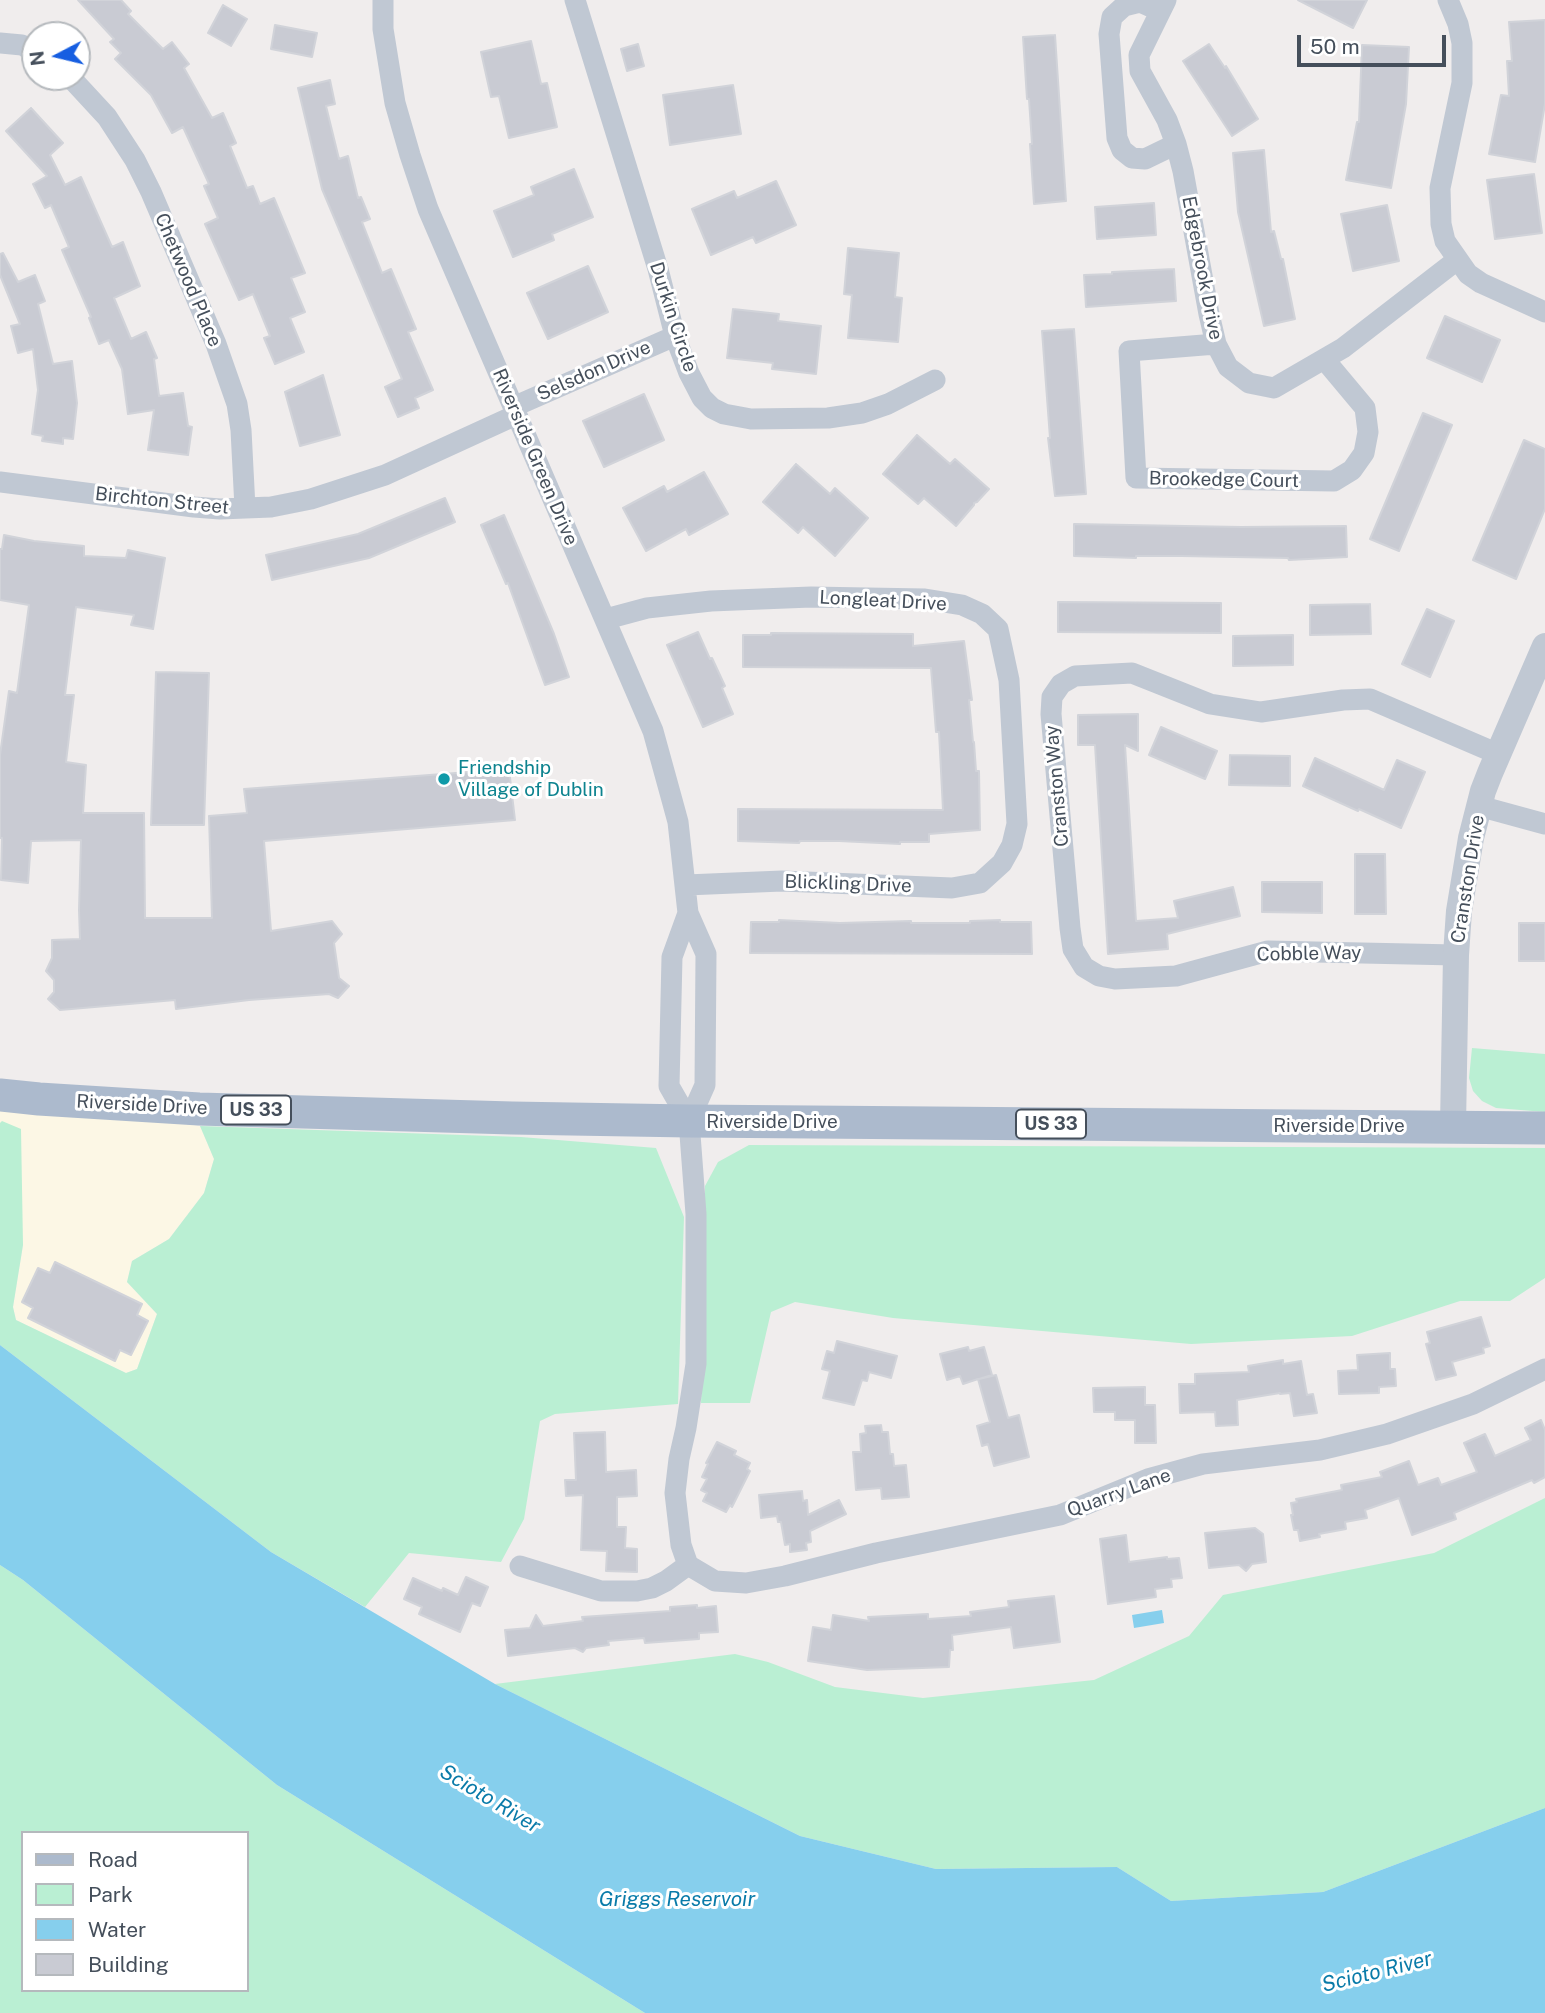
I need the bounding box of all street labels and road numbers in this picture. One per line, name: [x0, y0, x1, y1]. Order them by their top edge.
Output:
street label: Edgebrook Drive: [1177, 194, 1227, 342]
street label: Chetwood Place: [150, 210, 226, 350]
street label: Durkin Circle: [645, 259, 701, 375]
street label: Selsdon Drive: [534, 336, 654, 406]
street label: Riverside Green Drive: [487, 365, 583, 549]
street label: Brookedge Court: [1149, 467, 1299, 493]
street label: Birchton Street: [94, 483, 230, 519]
street label: Longleat Drive: [819, 586, 947, 616]
street label: Cranston Way: [1040, 724, 1074, 848]
street label: Cranston Drive: [1447, 813, 1489, 945]
street label: Blickling Drive: [784, 870, 912, 898]
street label: Cobble Way: [1256, 942, 1362, 966]
street label: Riverside Drive: [76, 1090, 208, 1120]
road number: US 33: [221, 1096, 291, 1125]
road number: US 33: [1016, 1110, 1086, 1139]
street label: Riverside Drive: [706, 1111, 838, 1133]
street label: Riverside Drive: [1273, 1115, 1405, 1137]
street label: Quarry Lane: [1064, 1464, 1174, 1522]

